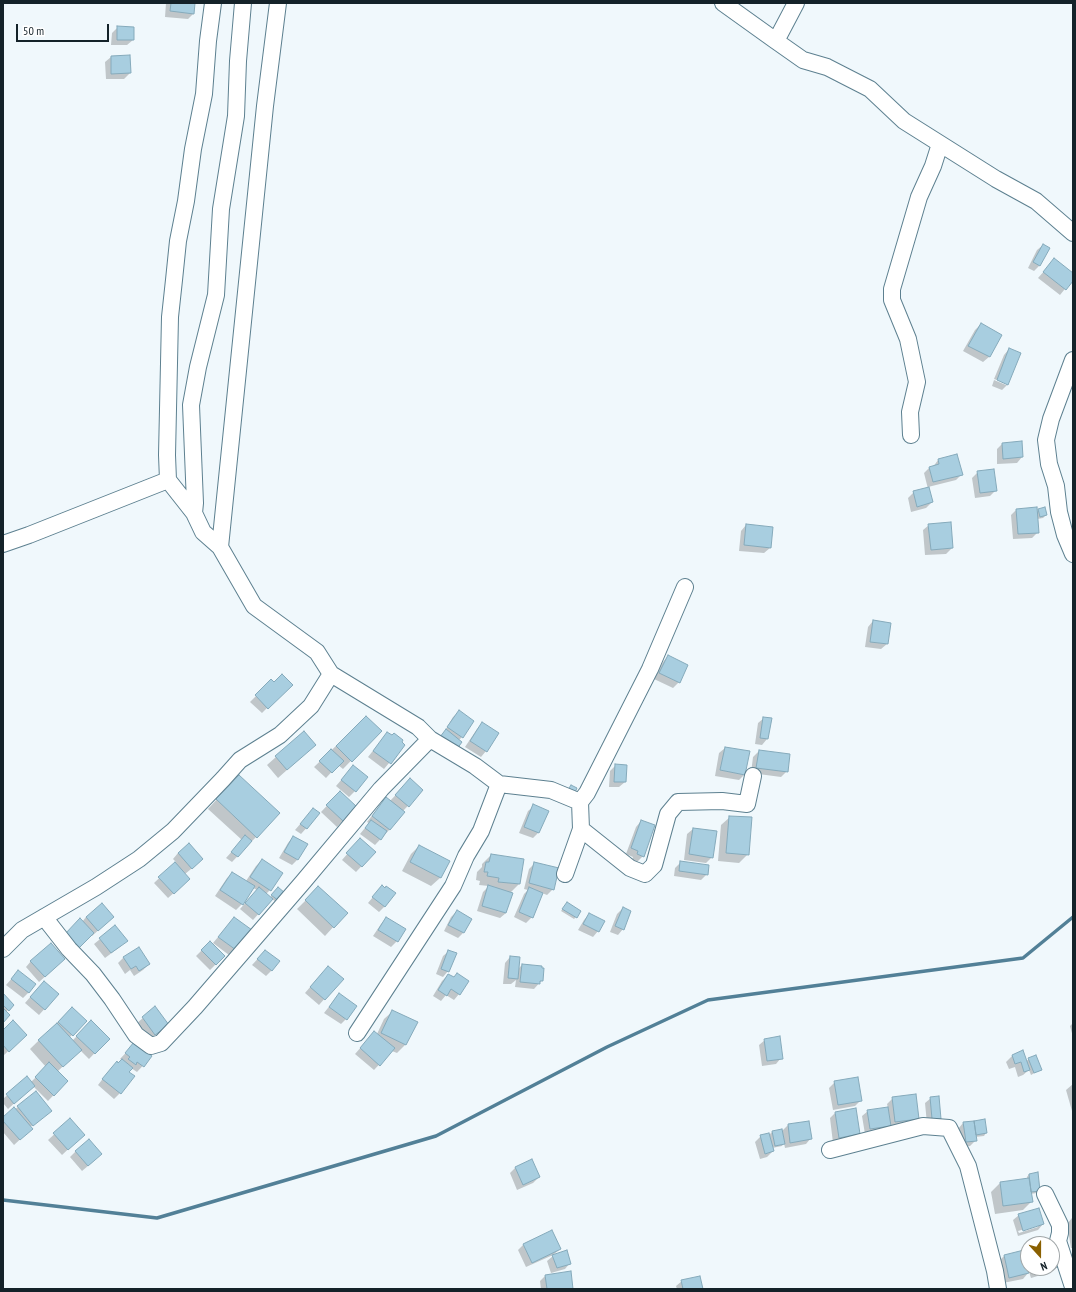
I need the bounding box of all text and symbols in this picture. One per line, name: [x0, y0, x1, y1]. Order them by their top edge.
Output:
scale bar: [18, 16, 111, 42]
text: 50 m: [23, 23, 44, 38]
north arrow: [1020, 1236, 1060, 1276]
text: N: [1039, 1259, 1049, 1274]

